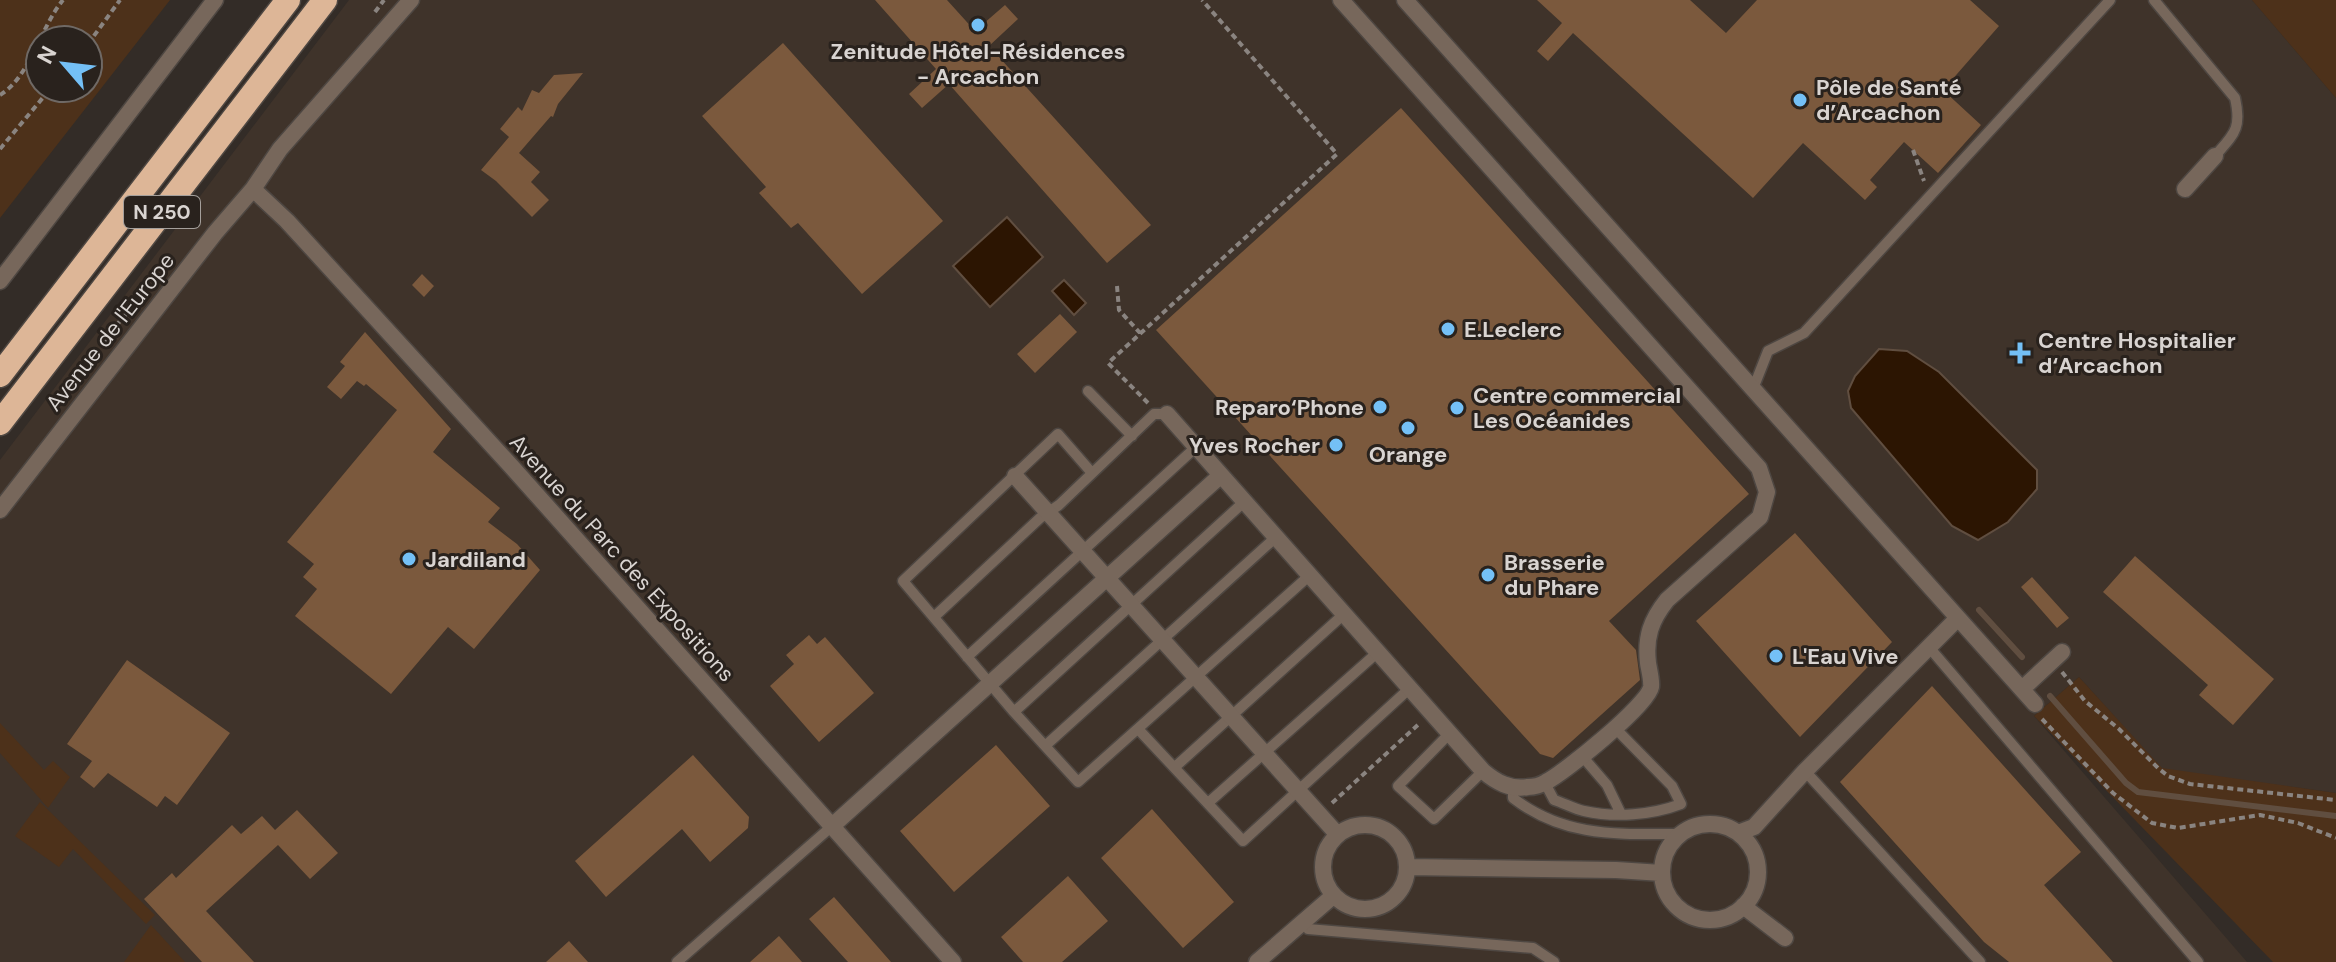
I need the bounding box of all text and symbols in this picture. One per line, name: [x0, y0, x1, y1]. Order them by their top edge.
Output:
marker: Zenitude Hôtel-Résidences - Arcachon: [969, 16, 987, 34]
north arrow: [24, 24, 104, 104]
place label: Zenitude Hôtel-Résidences - Arcachon: [831, 37, 1125, 91]
text: N: [30, 41, 63, 69]
place label: Pôle de Santé d’Arcachon: [1816, 73, 1962, 127]
marker: Pôle de Santé d’Arcachon: [1791, 91, 1809, 109]
road number: N 250: [124, 196, 200, 228]
street label: Avenue de l'Europe: [39, 247, 181, 417]
place label: E.Leclerc: [1464, 315, 1562, 344]
marker: E.Leclerc: [1439, 320, 1457, 338]
place label: Centre Hospitalier d‘Arcachon: [2038, 326, 2236, 380]
marker: Centre Hospitalier d‘Arcachon: [2009, 342, 2031, 364]
place label: Centre commercial Les Océanides: [1473, 381, 1681, 435]
place label: Reparo‘Phone: [1215, 393, 1364, 422]
marker: Reparo‘Phone: [1371, 398, 1389, 416]
marker: Centre commercial Les Océanides: [1448, 399, 1466, 417]
marker: Orange: [1399, 419, 1417, 437]
street label: Avenue du Parc des Expositions: [503, 428, 741, 688]
place label: Yves Rocher: [1189, 431, 1320, 460]
marker: Yves Rocher: [1327, 436, 1345, 454]
place label: Orange: [1369, 440, 1447, 469]
place label: Jardiland: [425, 545, 526, 574]
place label: Brasserie du Phare: [1504, 548, 1605, 602]
marker: Jardiland: [400, 550, 418, 568]
marker: Brasserie du Phare: [1479, 566, 1497, 584]
place label: L'Eau Vive: [1792, 642, 1898, 671]
marker: L'Eau Vive: [1767, 647, 1785, 665]

